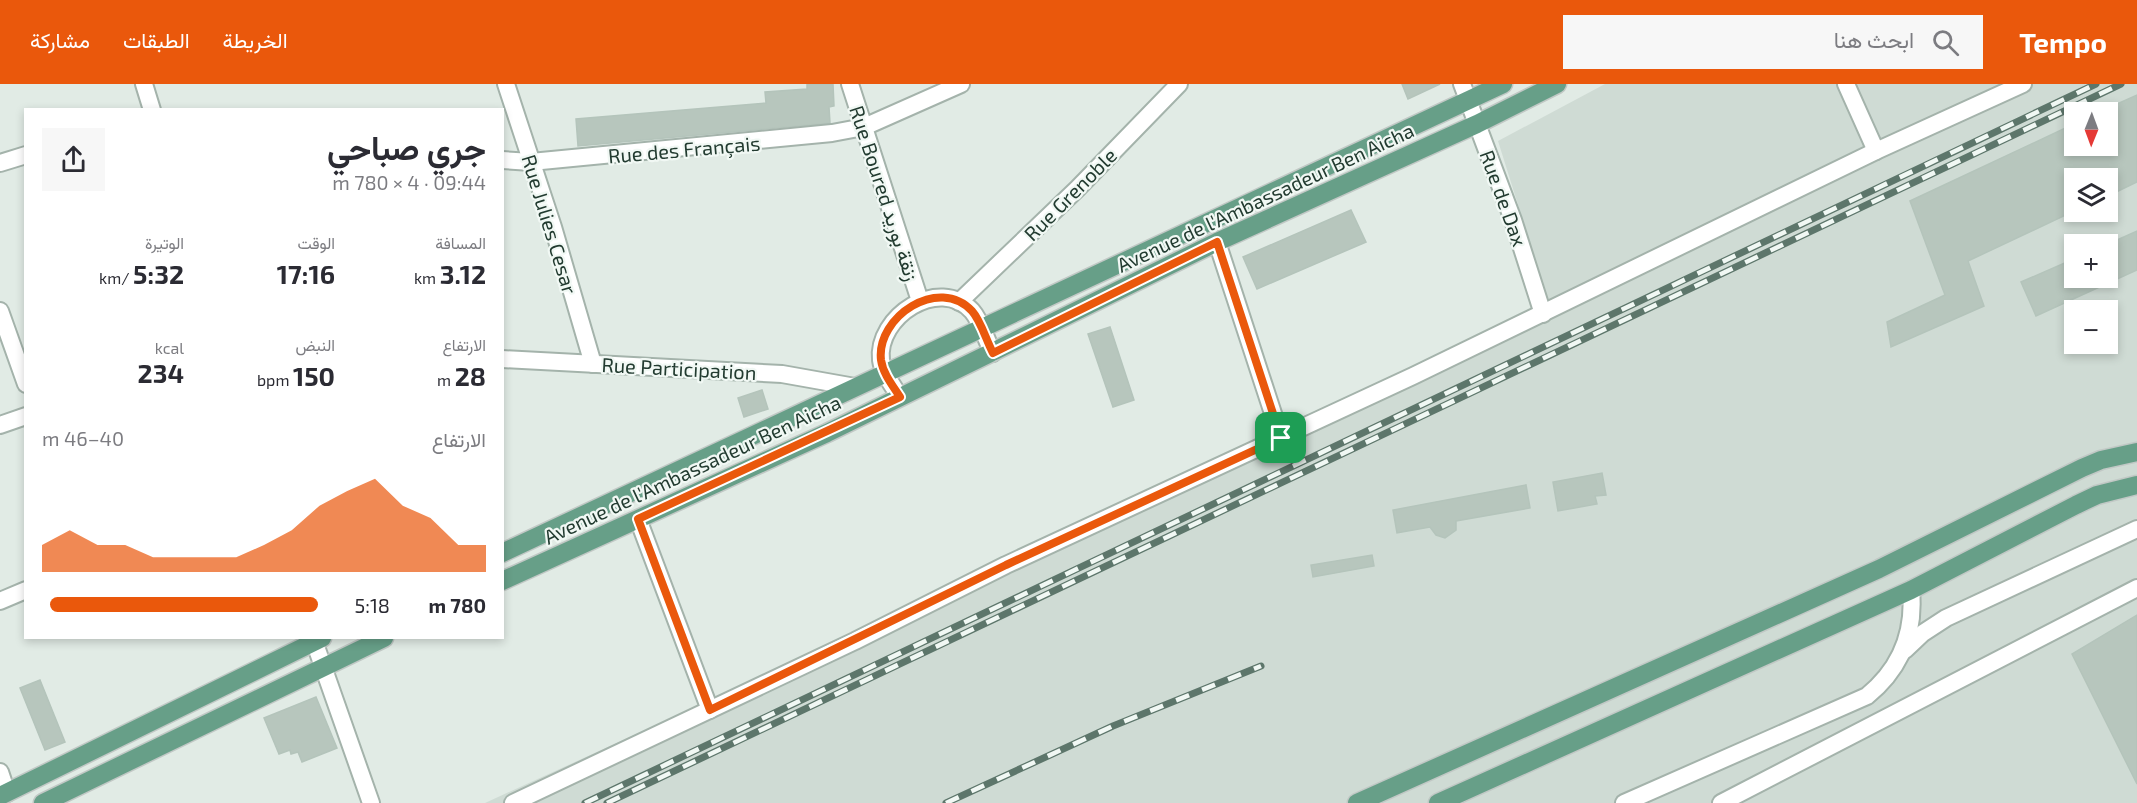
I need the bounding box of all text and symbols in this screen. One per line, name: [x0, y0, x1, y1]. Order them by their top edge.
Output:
search box: [1563, 15, 1983, 69]
text: Tempo: [2019, 25, 2107, 59]
text: ابحث هنا: [1834, 26, 1914, 52]
icon: search: [1929, 26, 1962, 59]
text: مشاركة: [30, 27, 90, 52]
text: الطبقات: [123, 27, 190, 52]
text: الخريطة: [223, 27, 288, 52]
street label: Rue Boured زنقة بوريد: [843, 102, 925, 284]
north arrow: [2064, 102, 2118, 156]
map controls: [2064, 102, 2118, 354]
street label: Avenue de l'Ambassadeur Ben Aicha: [1113, 117, 1417, 277]
text: جري صباحي: [327, 127, 486, 167]
button: share: [42, 128, 105, 191]
street label: Rue des Français: [607, 130, 761, 169]
street label: Rue Grenoble: [1019, 143, 1121, 245]
street label: Rue de Dax: [1476, 147, 1533, 250]
street label: Rue Julies Cesar: [517, 151, 583, 297]
button: layers: [2064, 168, 2118, 222]
text: 09:44 · 4 × 780 m: [332, 170, 486, 194]
text: الوتيرة: [145, 233, 184, 252]
text: الوقت: [297, 233, 335, 252]
text: المسافة: [435, 233, 486, 252]
button: +: [2064, 234, 2118, 288]
text: 5:32: [133, 258, 184, 289]
text: 17:16: [277, 258, 335, 289]
text: 3.12: [440, 258, 486, 289]
text: /km: [99, 268, 133, 287]
text: km: [414, 268, 440, 287]
button: −: [2064, 300, 2118, 354]
text: النبض: [295, 335, 335, 354]
text: الارتفاع: [443, 335, 486, 354]
text: kcal: [155, 338, 184, 357]
street label: Rue Participation: [601, 352, 757, 384]
text: 234: [138, 357, 184, 388]
text: 150: [293, 360, 335, 391]
text: 28: [455, 360, 486, 391]
text: bpm: [257, 370, 293, 389]
text: m: [437, 370, 455, 389]
street label: Avenue de l'Ambassadeur Ben Aicha: [540, 389, 844, 549]
pin: [1255, 412, 1306, 463]
icon: arrive: [1264, 421, 1297, 454]
text: 40–46 m: [42, 426, 124, 450]
text: الارتفاع: [432, 427, 486, 451]
text: 5:18: [354, 593, 390, 617]
text: 780 m: [428, 593, 486, 617]

